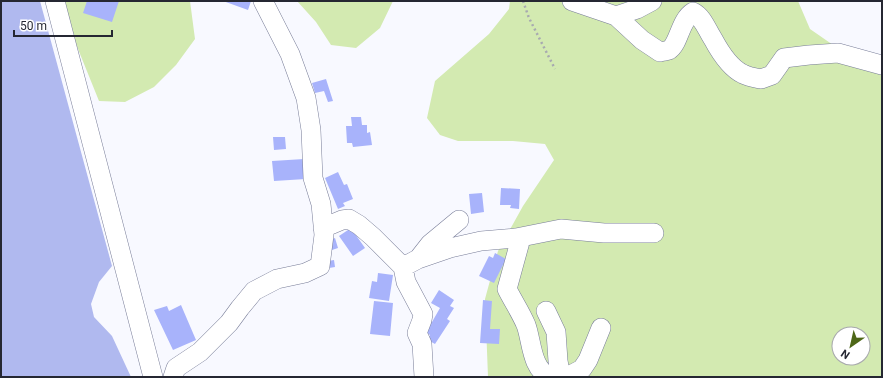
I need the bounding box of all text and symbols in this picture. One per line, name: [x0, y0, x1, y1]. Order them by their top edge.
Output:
scale bar: [14, 12, 112, 38]
text: 50 m: [20, 19, 47, 33]
north arrow: [831, 326, 871, 366]
text: N: [839, 346, 853, 361]

